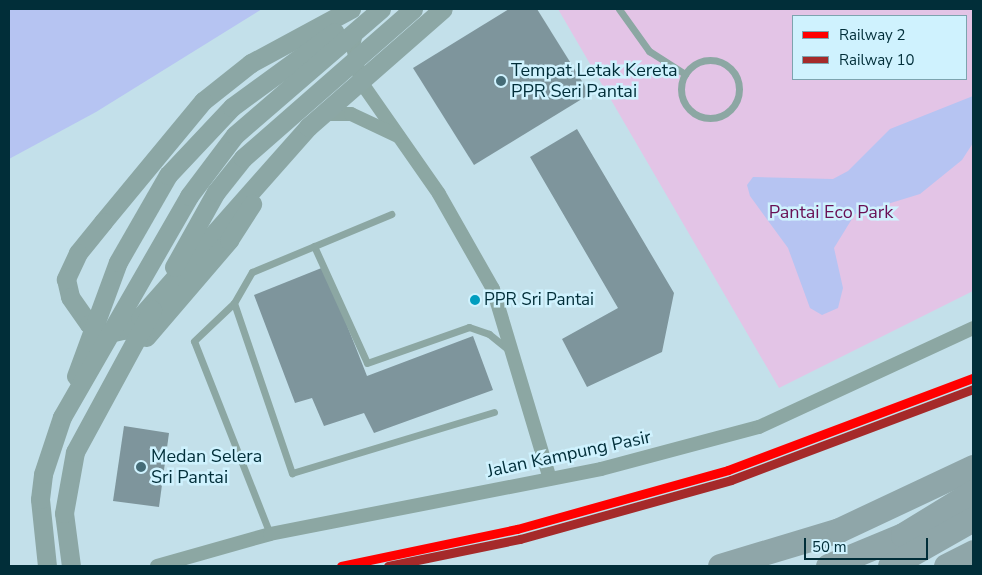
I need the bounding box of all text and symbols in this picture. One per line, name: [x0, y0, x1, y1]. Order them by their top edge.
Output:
legend: [792, 15, 967, 80]
text: Railway 2: [839, 25, 906, 45]
text: Railway 10: [839, 50, 915, 70]
place label: Tempat Letak Kereta PPR Seri Pantai: [511, 60, 677, 102]
marker: Tempat Letak Kereta PPR Seri Pantai: [495, 75, 507, 87]
park label: Pantai Eco Park: [769, 201, 893, 223]
place label: PPR Sri Pantai: [484, 290, 594, 310]
marker: PPR Sri Pantai: [470, 295, 480, 305]
street label: Jalan Kampung Pasir: [485, 426, 653, 482]
place label: Medan Selera Sri Pantai: [151, 446, 262, 488]
marker: Medan Selera Sri Pantai: [135, 461, 147, 473]
scale bar: [807, 528, 931, 560]
text: 50 m: [812, 537, 847, 557]

